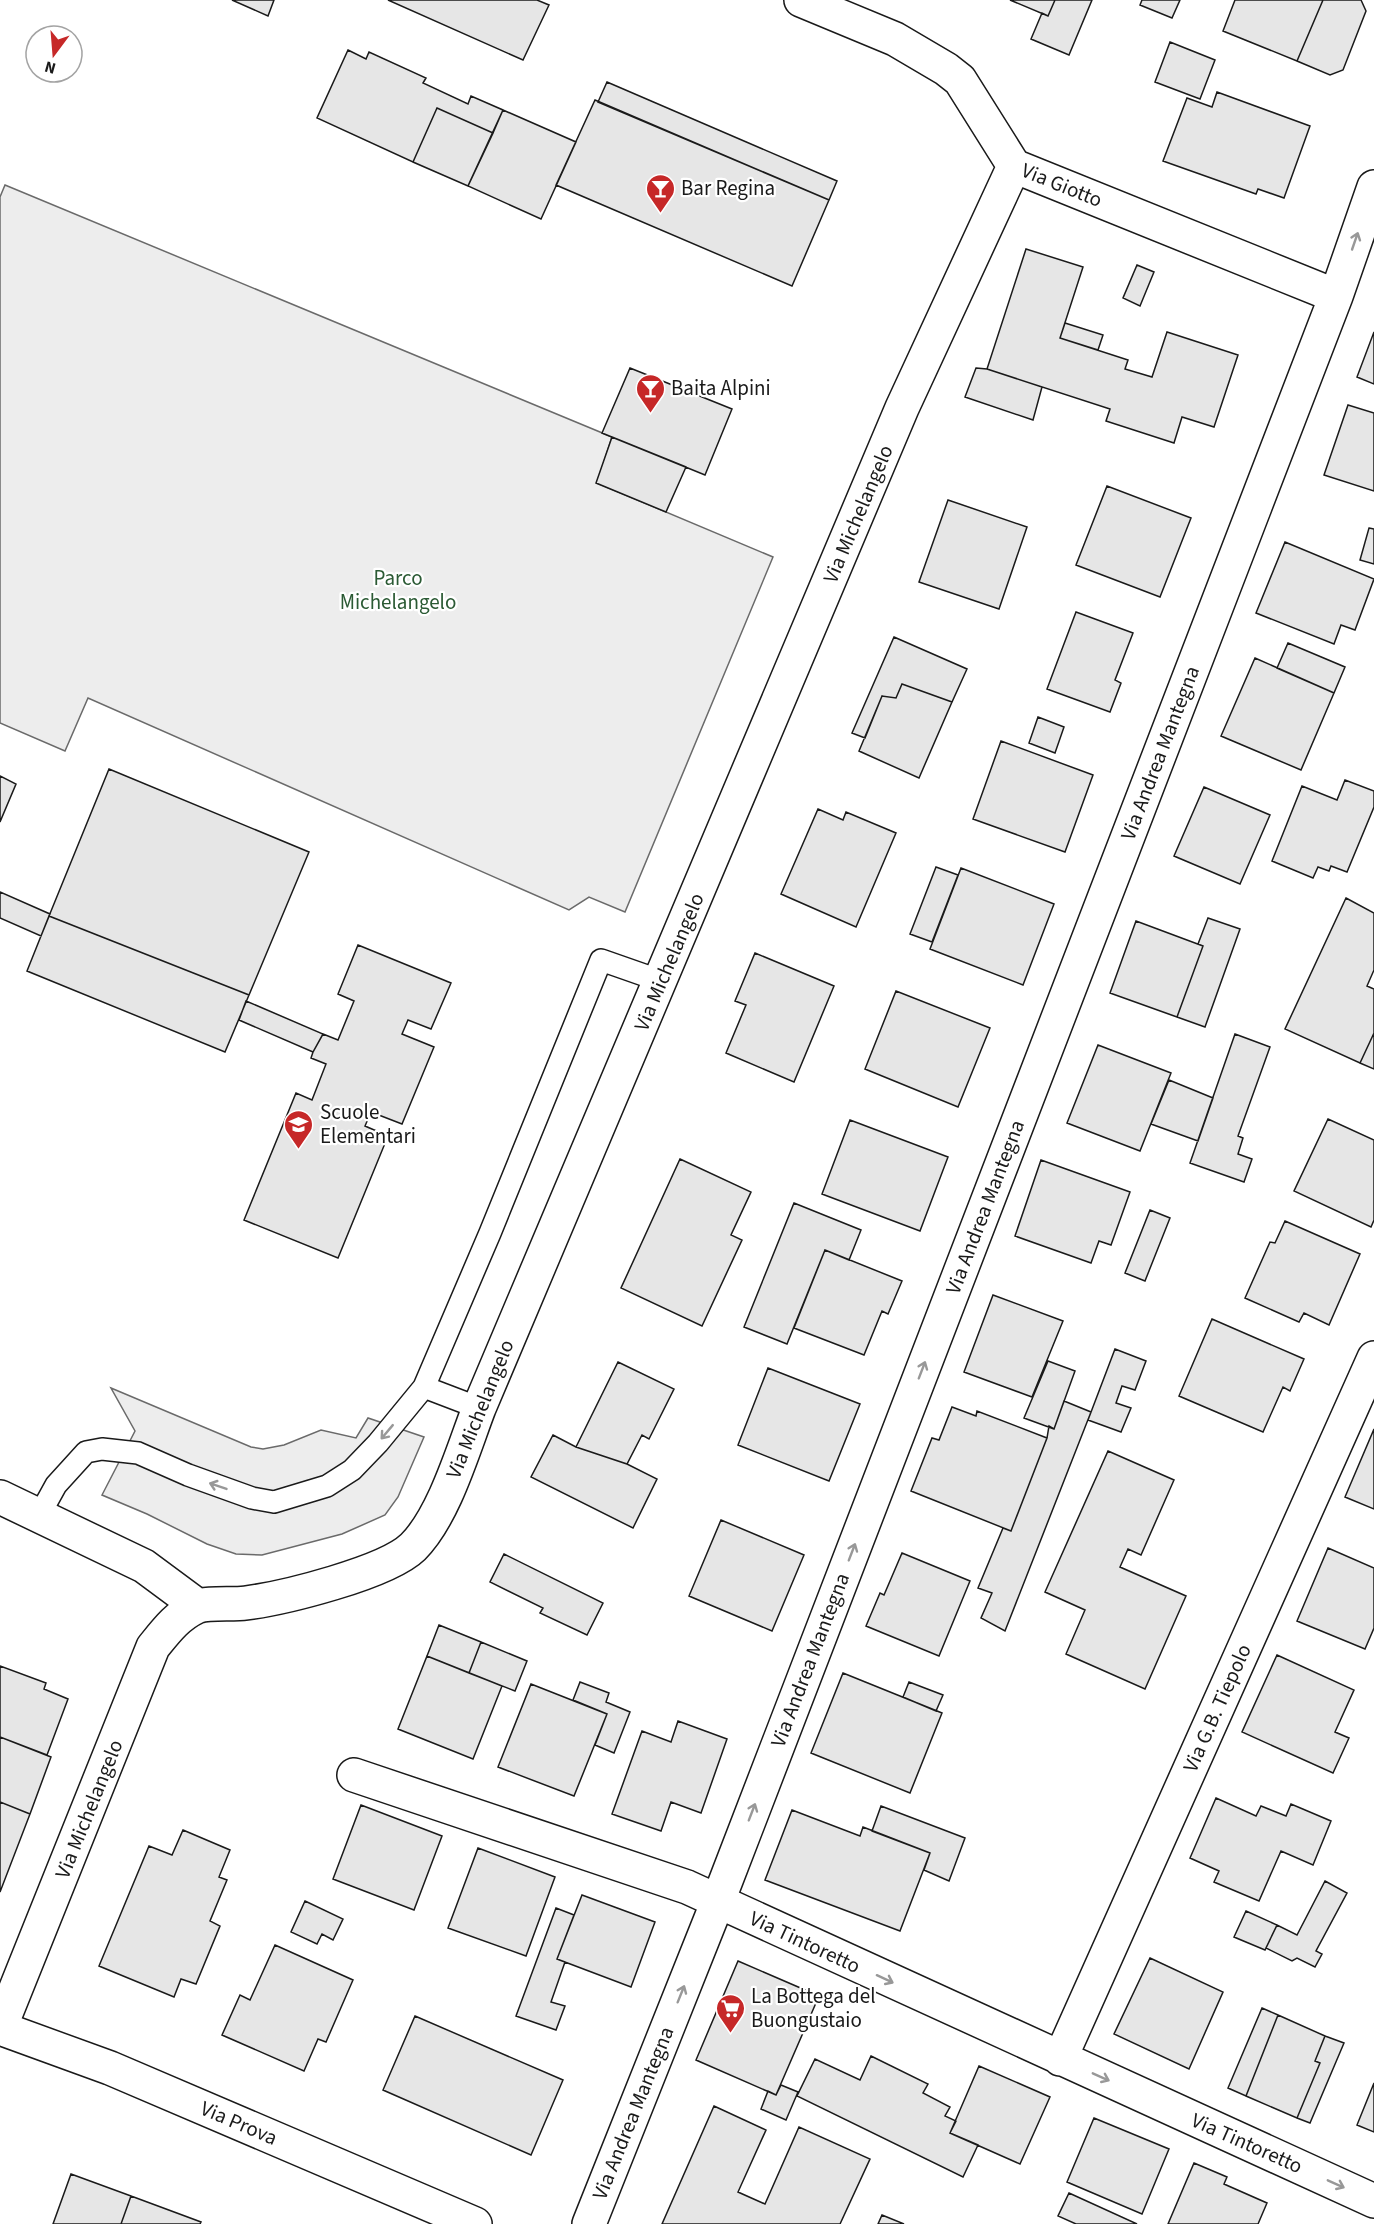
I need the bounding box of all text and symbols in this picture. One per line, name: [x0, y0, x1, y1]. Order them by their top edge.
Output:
north arrow: [24, 24, 84, 84]
text: N: [42, 55, 58, 79]
street label: Via Giotto: [1017, 155, 1107, 215]
bar icon: Bar Regina: [644, 172, 676, 214]
place label: Bar Regina: [681, 173, 775, 203]
one-way arrow: [1351, 233, 1362, 251]
bar icon: Baita Alpini: [634, 372, 666, 414]
place label: Baita Alpini: [671, 373, 771, 403]
street label: Via Michelangelo: [815, 440, 901, 588]
park label: Parco Michelangelo: [340, 563, 456, 617]
street label: Via Andrea Mantegna: [1113, 662, 1207, 844]
street label: Via Michelangelo: [626, 888, 712, 1036]
place label: Scuole Elementari: [320, 1097, 416, 1151]
school or university icon: Scuole Elementari: [283, 1108, 315, 1150]
street label: Via Andrea Mantegna: [938, 1116, 1032, 1298]
street label: Via Michelangelo: [438, 1335, 522, 1483]
one-way arrow: [917, 1361, 928, 1380]
one-way arrow: [380, 1424, 394, 1439]
one-way arrow: [209, 1480, 228, 1491]
one-way arrow: [847, 1543, 858, 1562]
street label: Via Andrea Mantegna: [763, 1569, 857, 1751]
street label: Via G.B. Tiepolo: [1175, 1639, 1259, 1777]
street label: Via Michelangelo: [47, 1735, 131, 1883]
one-way arrow: [747, 1804, 758, 1822]
street label: Via Tintoretto: [745, 1903, 865, 1981]
one-way arrow: [876, 1973, 894, 1985]
place label: La Bottega del Buongustaio: [751, 1981, 876, 2035]
one-way arrow: [676, 1985, 687, 2004]
supermarket icon: La Bottega del Buongustaio: [714, 1992, 746, 2034]
street label: Via Andrea Mantegna: [585, 2022, 681, 2204]
one-way arrow: [1091, 2072, 1109, 2084]
street label: Via Prova: [196, 2093, 282, 2153]
street label: Via Tintoretto: [1187, 2105, 1307, 2181]
one-way arrow: [1327, 2178, 1345, 2190]

